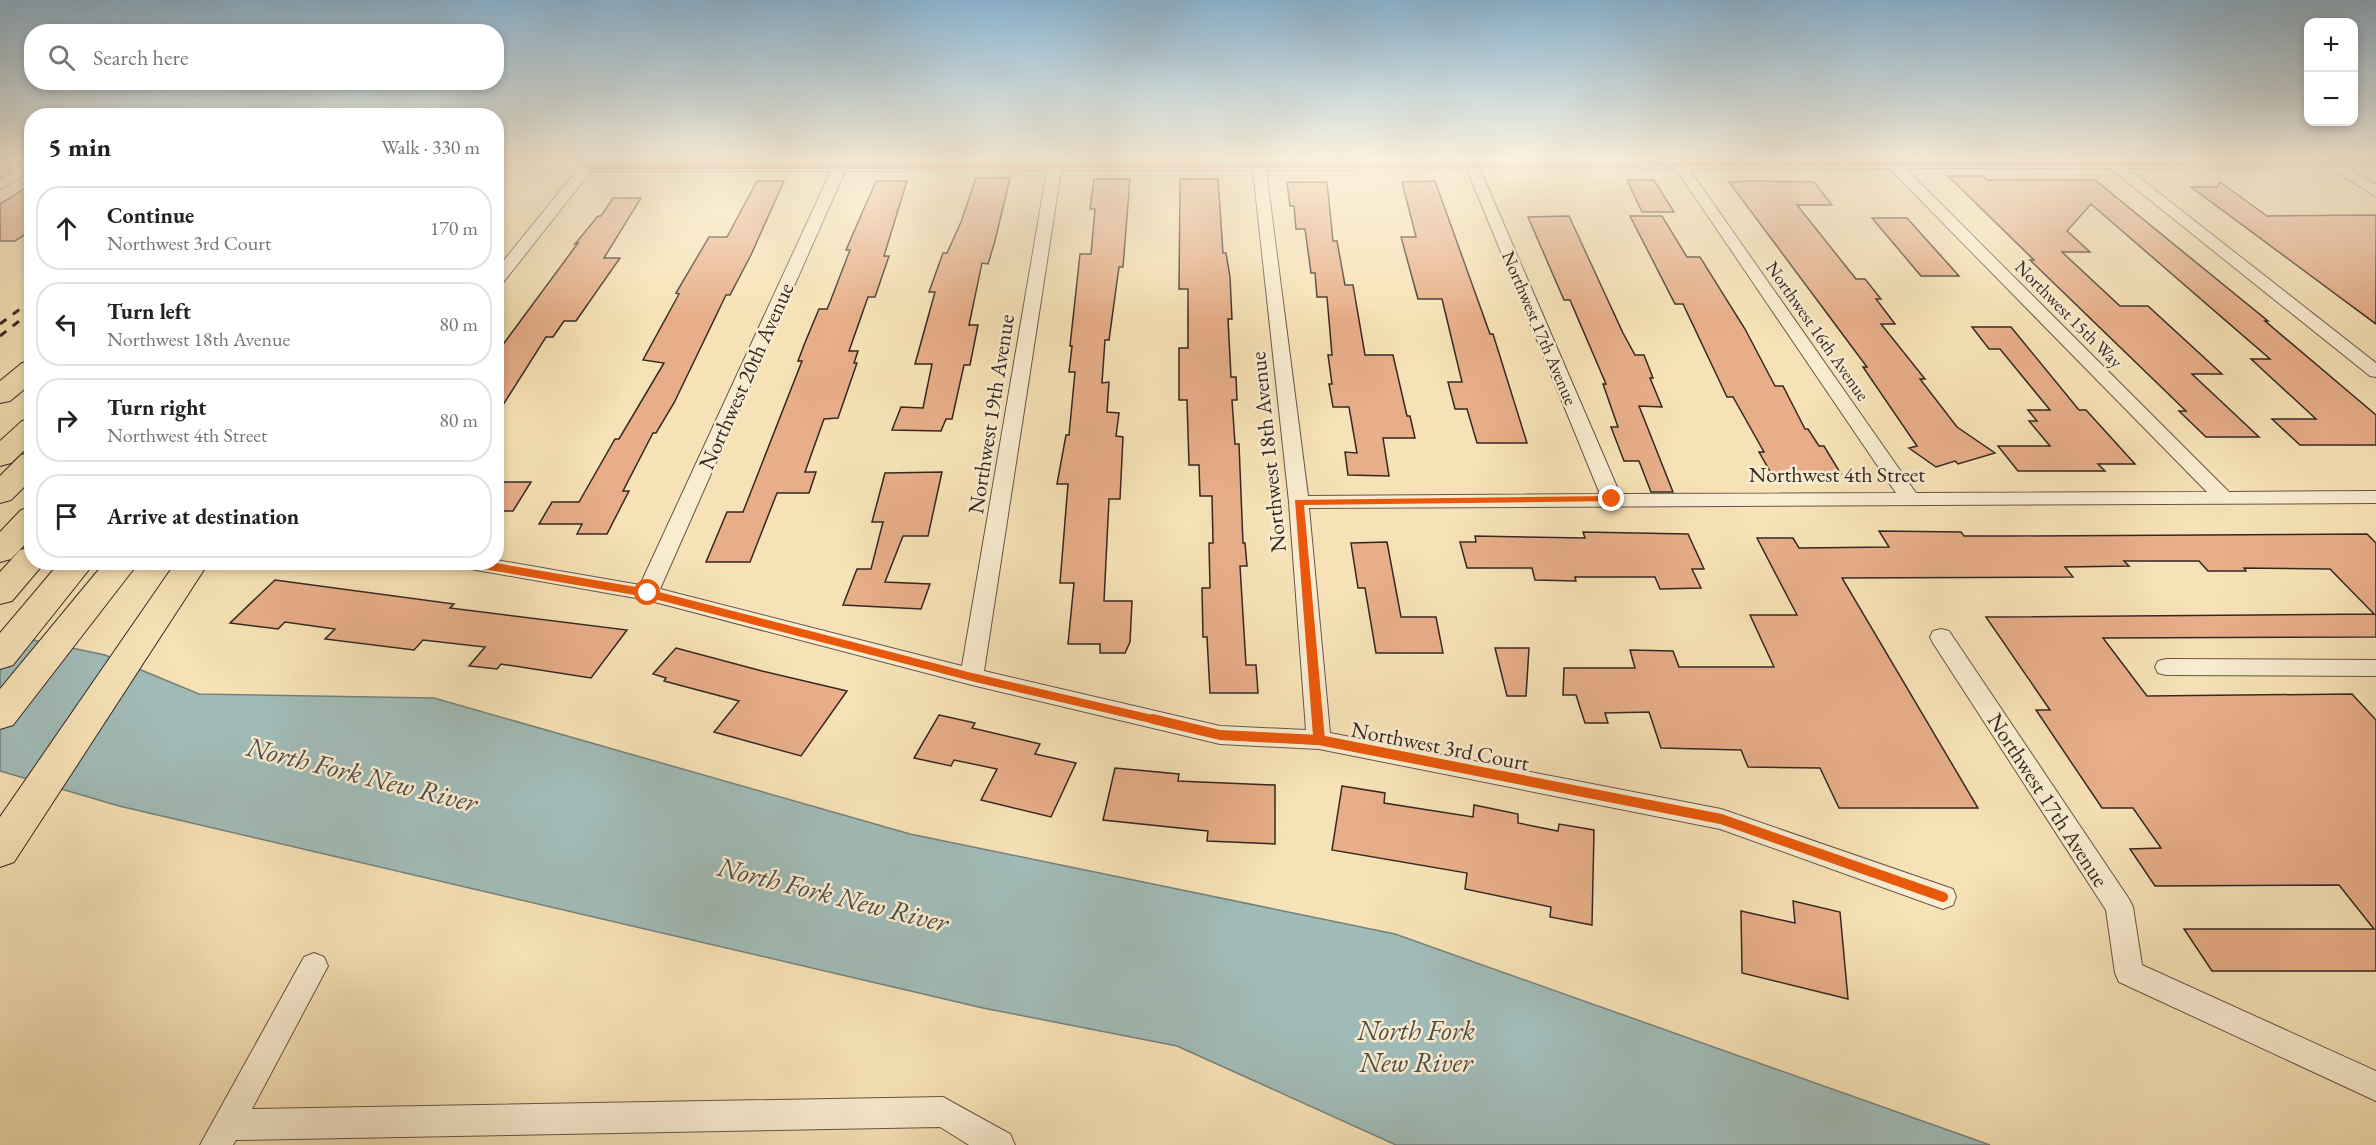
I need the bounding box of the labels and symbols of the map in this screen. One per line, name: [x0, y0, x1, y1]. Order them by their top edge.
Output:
street label: Northwest 17th Avenue: [1497, 248, 1583, 408]
street label: Northwest 15th Way: [2010, 255, 2128, 373]
street label: Northwest 16th Avenue: [1761, 257, 1875, 405]
street label: Northwest 20th Avenue: [692, 278, 800, 474]
street label: Northwest 19th Avenue: [961, 312, 1021, 516]
street label: Northwest 18th Avenue: [1243, 350, 1293, 554]
street label: Northwest 4th Street: [1749, 460, 1925, 489]
route end: [1598, 485, 1624, 511]
route start: [634, 579, 660, 605]
street label: Northwest 17th Avenue: [1981, 707, 2115, 893]
street label: Northwest 3rd Court: [1349, 715, 1532, 777]
water label: North Fork New River: [242, 728, 483, 820]
water label: North Fork New River: [713, 848, 954, 940]
water label: North Fork New River: [1356, 1012, 1475, 1080]

